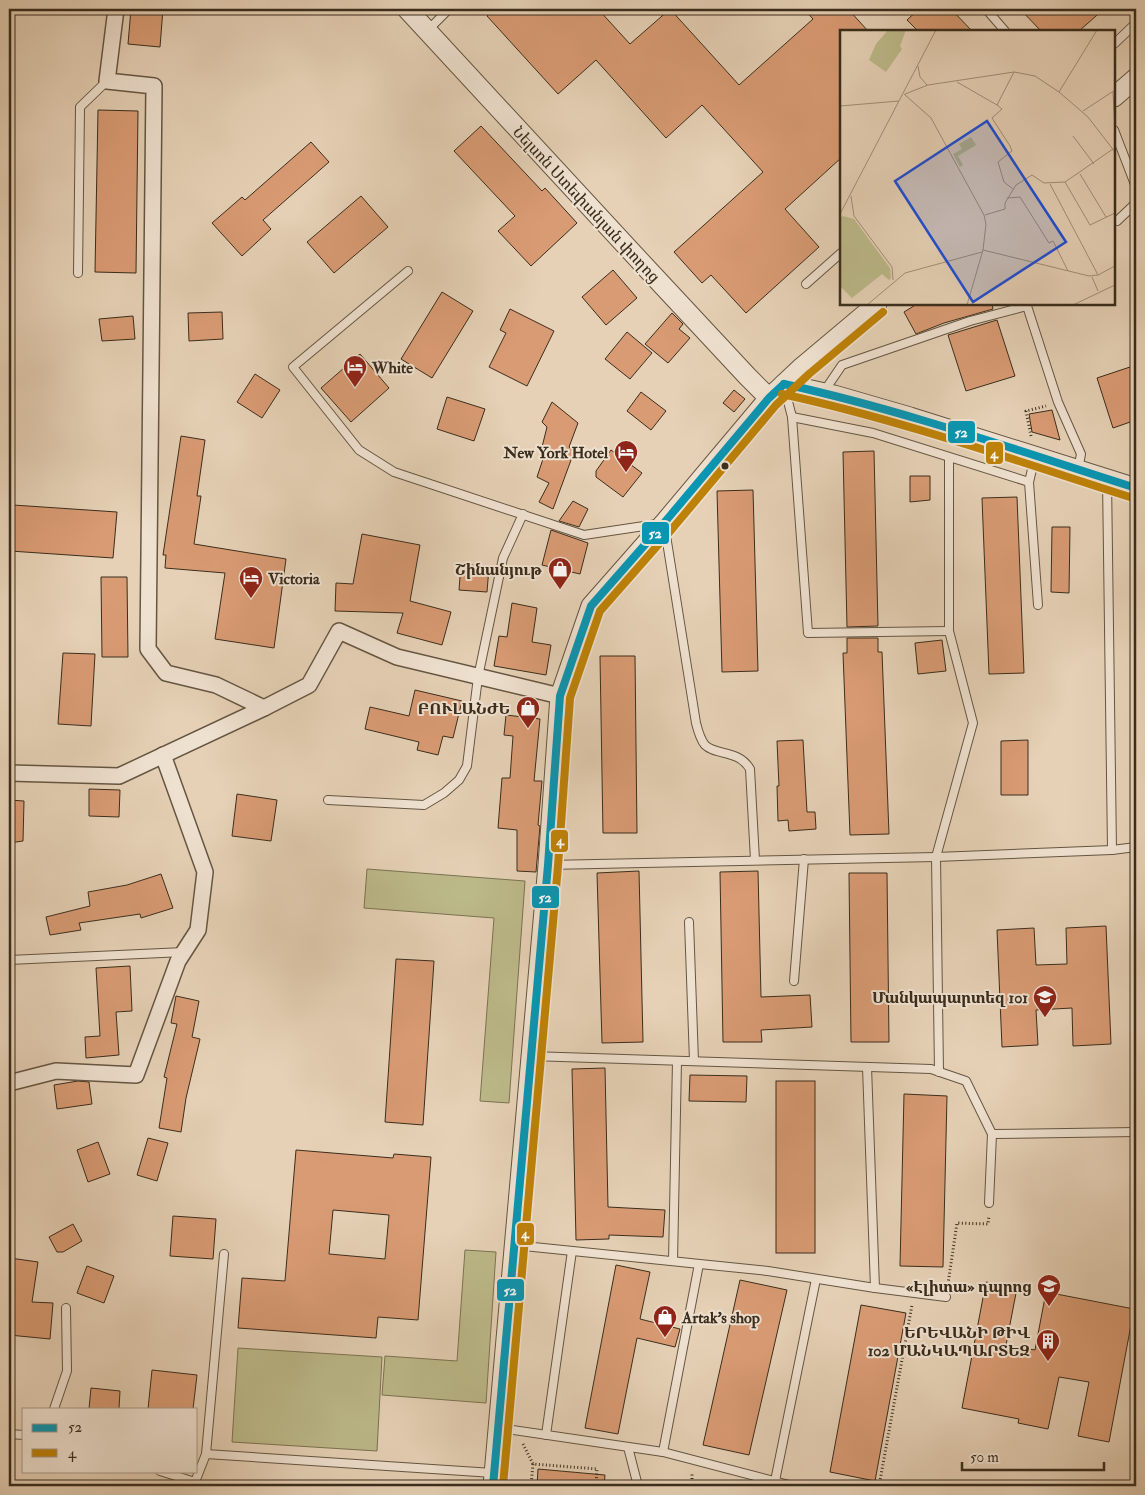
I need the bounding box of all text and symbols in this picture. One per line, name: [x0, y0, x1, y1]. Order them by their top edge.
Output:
inset map: [840, 30, 1115, 305]
street label: Նելսոն Ստեփանյան փողոց: [508, 122, 664, 287]
hotel icon: White: [342, 354, 368, 388]
place label: White: [371, 358, 413, 378]
line badge: 52: [947, 420, 976, 444]
text: 52: [954, 424, 968, 441]
hotel icon: New York Hotel: [613, 439, 639, 473]
line badge: 4: [985, 441, 1004, 465]
place label: New York Hotel: [502, 443, 609, 463]
text: 4: [989, 445, 999, 462]
unlabelled marker: [720, 461, 730, 471]
line badge: 52: [641, 521, 670, 545]
text: 52: [648, 525, 662, 542]
shop icon: Շինանյութ: [547, 556, 573, 590]
place label: Շինանյութ: [455, 560, 542, 580]
hotel icon: Victoria: [238, 565, 264, 599]
place label: Victoria: [267, 569, 320, 589]
shop icon: ԲՈՒԼԱՆԺԵ: [515, 695, 541, 729]
place label: ԲՈՒԼԱՆԺԵ: [418, 699, 510, 719]
line badge: 4: [550, 829, 569, 853]
text: 4: [555, 832, 565, 849]
line badge: 52: [531, 885, 560, 909]
text: 52: [538, 889, 552, 906]
school or university icon: Մանկապարտեզ 101: [1032, 984, 1058, 1018]
place label: Մանկապարտեզ 101: [872, 988, 1028, 1008]
line badge: 4: [516, 1222, 535, 1246]
text: 4: [520, 1225, 530, 1242]
school or university icon: «Էլիտա» դպրոց: [1036, 1273, 1062, 1307]
place label: «Էլիտա» դպրոց: [906, 1277, 1032, 1297]
line badge: 52: [496, 1278, 525, 1302]
text: 52: [503, 1282, 517, 1299]
shop icon: Artak's shop: [652, 1304, 678, 1338]
place label: Artak's shop: [681, 1308, 760, 1329]
place label: ԵՐԵՎԱՆԻ ԹԻՎ 102 ՄԱՆԿԱՊԱՐՏԵԶ: [868, 1323, 1030, 1361]
building icon: ԵՐԵՎԱՆԻ ԹԻՎ 102 ՄԱՆԿԱՊԱՐՏԵԶ: [1035, 1328, 1061, 1362]
legend: [22, 1408, 198, 1472]
text: 52: [68, 1418, 83, 1437]
scale bar: [962, 1440, 1105, 1472]
text: 4: [68, 1444, 77, 1463]
text: 50 m: [970, 1448, 999, 1467]

